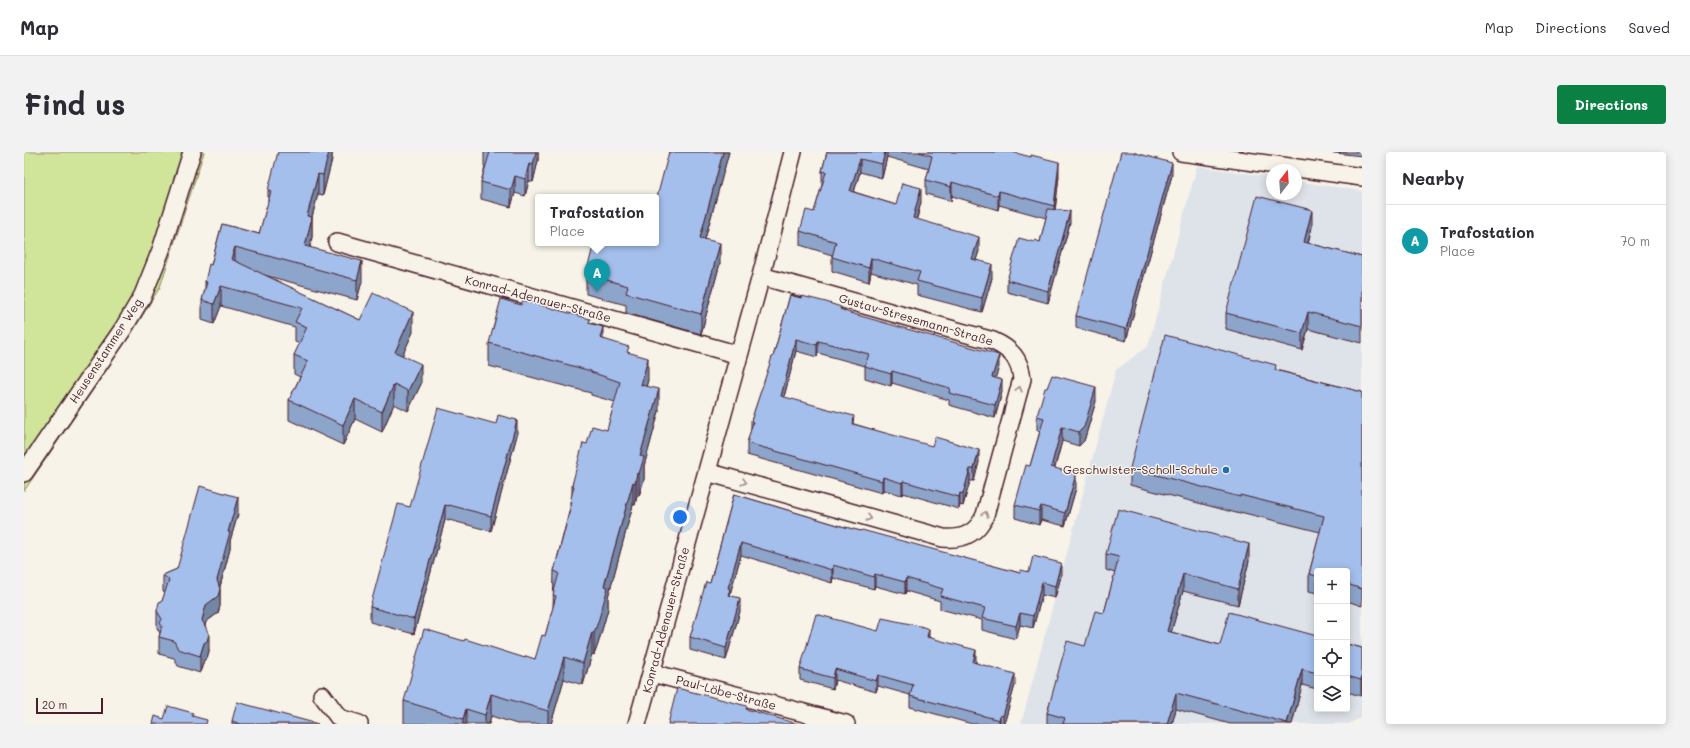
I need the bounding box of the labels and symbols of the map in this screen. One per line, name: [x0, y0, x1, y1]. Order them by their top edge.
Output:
north arrow: [1266, 164, 1302, 200]
pin: A: [584, 259, 610, 292]
street label: Konrad-Adenauer-Straße: [464, 273, 612, 325]
street label: Gustav-Stresemann-Straße: [837, 289, 995, 349]
street label: Heusenstammer Weg: [65, 295, 145, 406]
one-way arrow: [1014, 385, 1023, 392]
place label: Geschwister-Scholl-Schule: [1063, 461, 1218, 477]
marker: Geschwister-Scholl-Schule: [1221, 465, 1231, 475]
one-way arrow: [741, 477, 748, 486]
your location: [670, 507, 690, 527]
one-way arrow: [980, 511, 988, 518]
one-way arrow: [866, 513, 873, 522]
street label: Konrad-Adenauer-Straße: [638, 545, 692, 694]
street label: Paul-Löbe-Straße: [674, 671, 778, 713]
scale bar: [36, 696, 103, 715]

